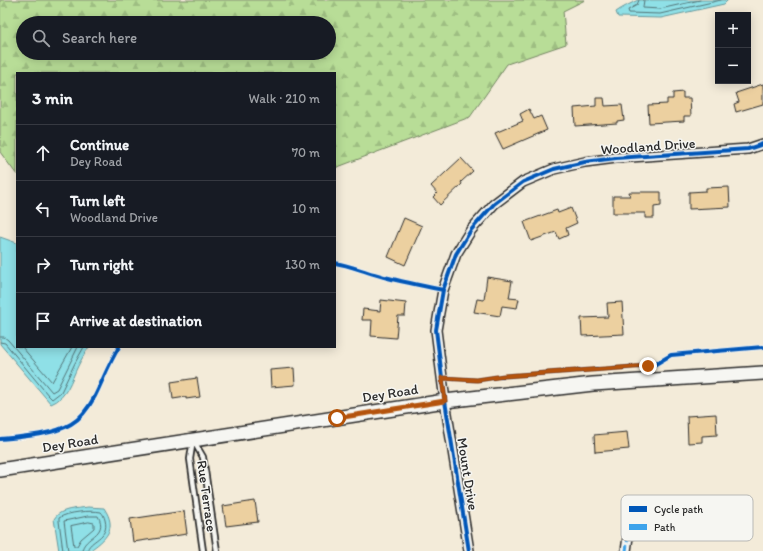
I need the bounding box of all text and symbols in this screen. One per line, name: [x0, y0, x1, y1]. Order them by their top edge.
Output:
map controls: [715, 12, 751, 84]
button: +: [715, 12, 751, 48]
search box: [16, 16, 336, 60]
icon: search: [30, 27, 52, 49]
text: Search here: [62, 29, 137, 47]
button: −: [715, 48, 751, 84]
text: 3 min: [32, 88, 73, 108]
text: Walk · 210 m: [249, 91, 320, 106]
street label: Woodland Drive: [600, 135, 696, 158]
text: Continue: [70, 136, 129, 154]
icon: ahead: [32, 142, 54, 164]
text: 70 m: [292, 145, 320, 160]
text: Dey Road: [70, 154, 122, 169]
text: Turn left: [70, 192, 125, 210]
icon: left: [32, 198, 54, 220]
text: 10 m: [292, 201, 320, 216]
text: Woodland Drive: [70, 210, 158, 225]
icon: right: [32, 254, 54, 276]
text: Turn right: [70, 256, 134, 274]
text: 130 m: [285, 257, 320, 272]
icon: arrive: [32, 310, 54, 332]
text: Arrive at destination: [70, 312, 202, 330]
route end: [639, 357, 657, 375]
street label: Dey Road: [361, 381, 420, 406]
route start: [328, 409, 346, 427]
street label: Dey Road: [41, 431, 100, 456]
street label: Mount Drive: [453, 437, 482, 512]
street label: Rue Terrace: [193, 459, 220, 533]
legend: [621, 495, 753, 541]
text: Cycle path: [654, 503, 703, 516]
text: Path: [654, 521, 676, 534]

